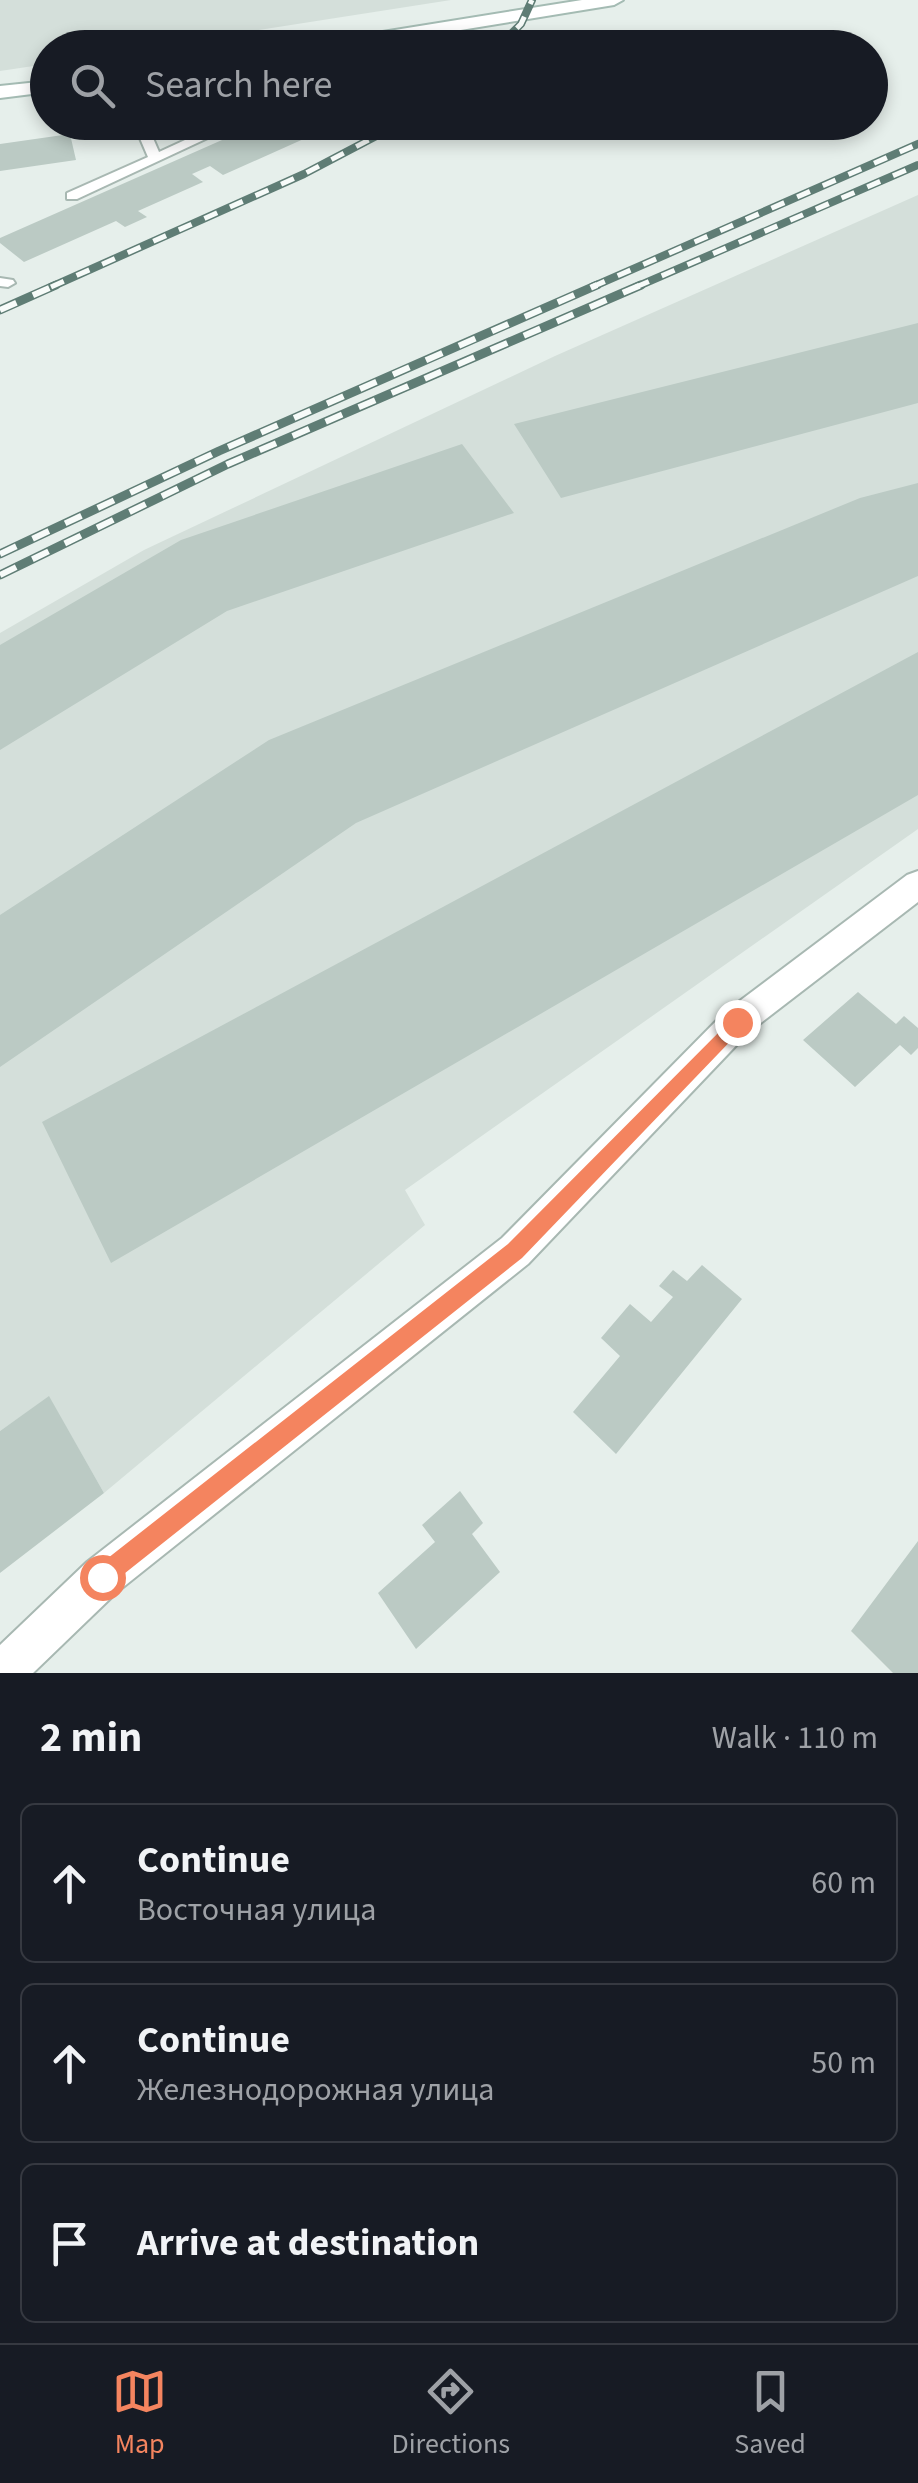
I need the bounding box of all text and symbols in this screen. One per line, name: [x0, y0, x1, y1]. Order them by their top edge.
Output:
search box: [30, 30, 888, 140]
icon: search: [65, 58, 120, 113]
text: Search here: [145, 58, 332, 112]
route end: [715, 1000, 761, 1046]
route start: [80, 1555, 126, 1601]
text: 2 min: [40, 1708, 142, 1768]
text: Walk · 110 m: [712, 1715, 878, 1761]
text: Continue: [137, 1833, 290, 1887]
icon: ahead: [42, 1856, 97, 1911]
text: 60 m: [811, 1860, 876, 1906]
text: Восточная улица: [137, 1887, 376, 1933]
text: Continue: [137, 2013, 290, 2067]
icon: ahead: [42, 2036, 97, 2091]
text: 50 m: [811, 2040, 876, 2086]
text: Железнодорожная улица: [137, 2067, 494, 2113]
icon: arrive: [42, 2216, 97, 2271]
text: Arrive at destination: [137, 2216, 479, 2270]
tab: Map: [112, 2364, 167, 2464]
tab: Directions: [392, 2364, 510, 2464]
tab: Saved: [734, 2364, 806, 2464]

